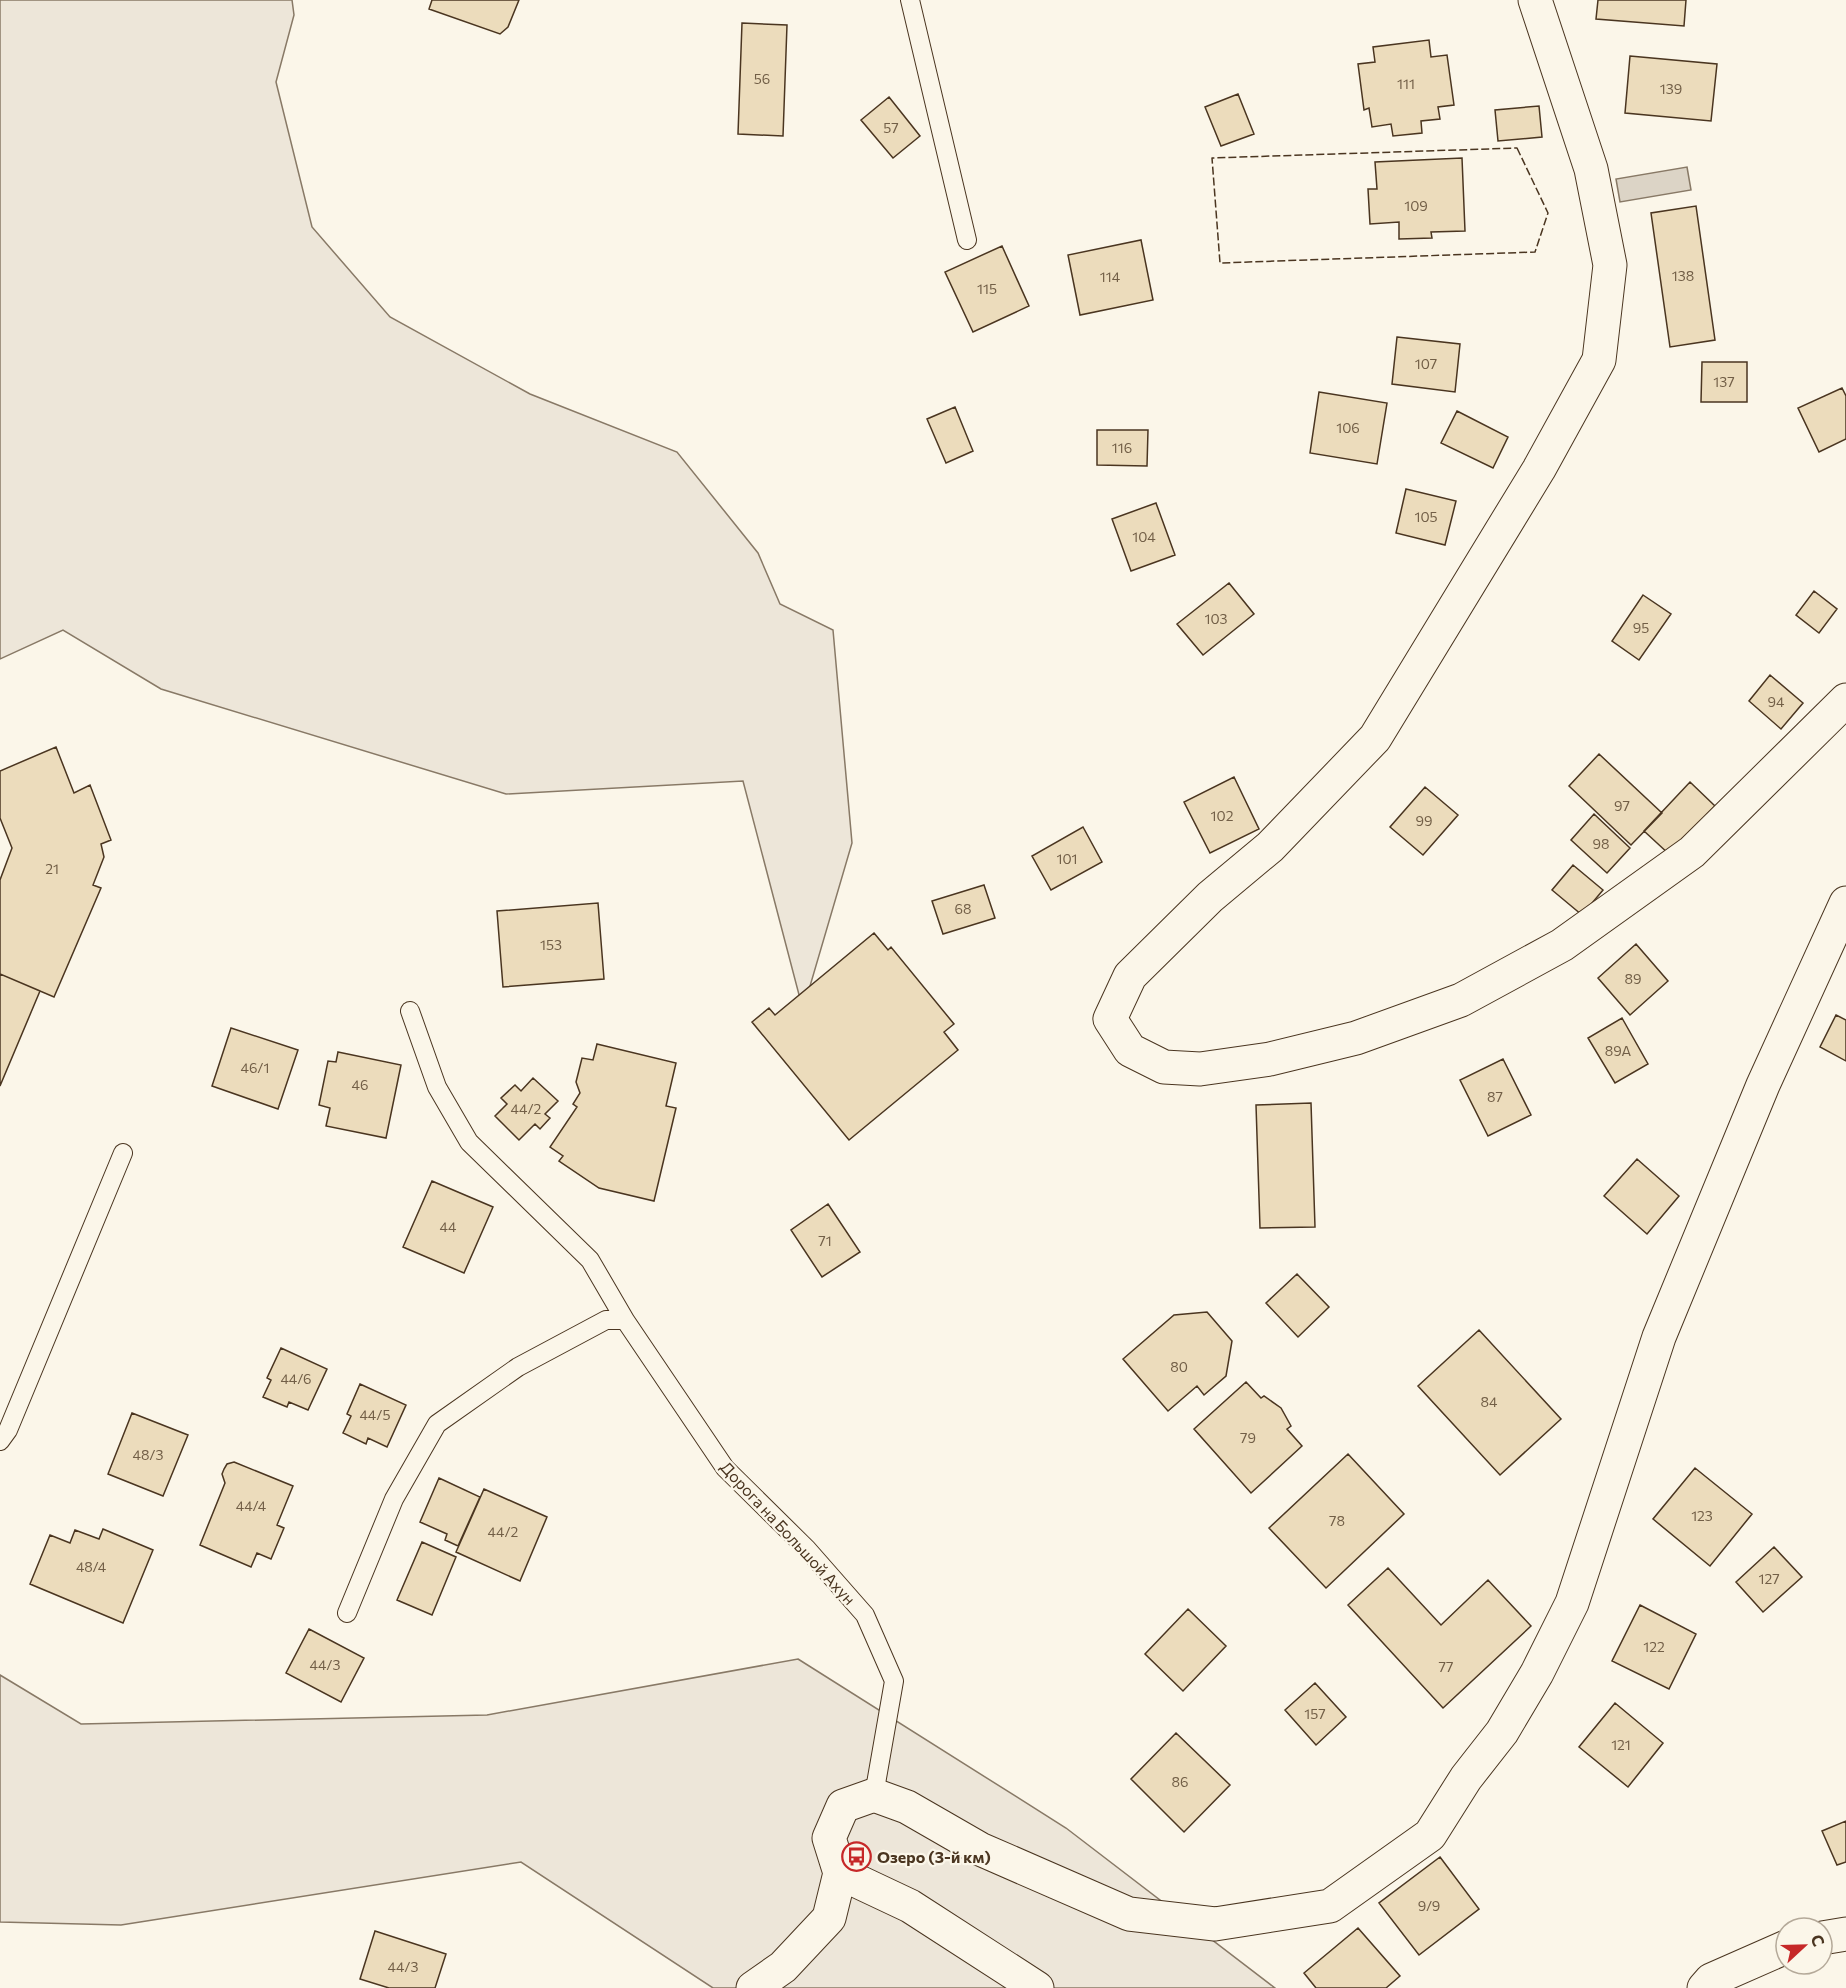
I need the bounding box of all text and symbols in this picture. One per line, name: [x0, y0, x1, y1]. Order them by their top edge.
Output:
house number: 56: [754, 70, 770, 87]
house number: 111: [1397, 75, 1415, 92]
house number: 139: [1660, 80, 1682, 97]
house number: 57: [883, 119, 899, 136]
house number: 109: [1404, 197, 1428, 214]
house number: 138: [1672, 267, 1694, 284]
house number: 114: [1100, 268, 1121, 285]
house number: 115: [977, 280, 997, 297]
house number: 107: [1415, 355, 1437, 372]
house number: 137: [1713, 373, 1735, 390]
house number: 106: [1336, 419, 1360, 436]
house number: 116: [1112, 439, 1132, 456]
house number: 105: [1414, 508, 1438, 525]
house number: 104: [1132, 528, 1156, 545]
house number: 103: [1204, 610, 1228, 627]
house number: 95: [1633, 619, 1649, 636]
house number: 94: [1768, 693, 1785, 710]
house number: 97: [1614, 797, 1630, 814]
house number: 102: [1211, 807, 1234, 824]
house number: 99: [1416, 812, 1433, 829]
house number: 98: [1593, 835, 1610, 852]
house number: 101: [1056, 850, 1078, 867]
house number: 21: [45, 860, 59, 877]
house number: 68: [955, 900, 972, 917]
house number: 153: [540, 936, 562, 953]
house number: 89: [1625, 970, 1642, 987]
house number: 89А: [1605, 1042, 1632, 1059]
house number: 46/1: [241, 1059, 269, 1076]
house number: 46: [352, 1076, 368, 1093]
house number: 87: [1487, 1088, 1503, 1105]
house number: 44/2: [511, 1100, 542, 1117]
house number: 44: [440, 1218, 457, 1235]
house number: 71: [818, 1232, 832, 1249]
house number: 80: [1170, 1358, 1188, 1375]
house number: 44/6: [280, 1370, 312, 1387]
house number: 84: [1481, 1393, 1498, 1410]
house number: 44/5: [359, 1406, 391, 1423]
house number: 79: [1240, 1429, 1256, 1446]
house number: 48/3: [133, 1446, 163, 1463]
street label: Дорога на Большой Ахун: [717, 1457, 860, 1608]
house number: 44/4: [236, 1497, 267, 1514]
house number: 123: [1691, 1507, 1713, 1524]
house number: 78: [1329, 1512, 1345, 1529]
house number: 44/2: [488, 1523, 519, 1540]
house number: 48/4: [76, 1558, 107, 1575]
house number: 127: [1758, 1570, 1780, 1587]
house number: 122: [1643, 1638, 1665, 1655]
house number: 44/3: [309, 1656, 341, 1673]
house number: 77: [1439, 1658, 1453, 1675]
house number: 157: [1304, 1705, 1326, 1722]
house number: 121: [1611, 1736, 1631, 1753]
house number: 86: [1172, 1773, 1189, 1790]
bus stop icon: Озеро (3-й км): [840, 1841, 872, 1873]
place label: Озеро (3-й км): [877, 1847, 991, 1866]
house number: 9/9: [1418, 1897, 1440, 1914]
north arrow: [1774, 1916, 1834, 1976]
text: С: [1808, 1932, 1829, 1949]
house number: 44/3: [387, 1958, 419, 1975]

